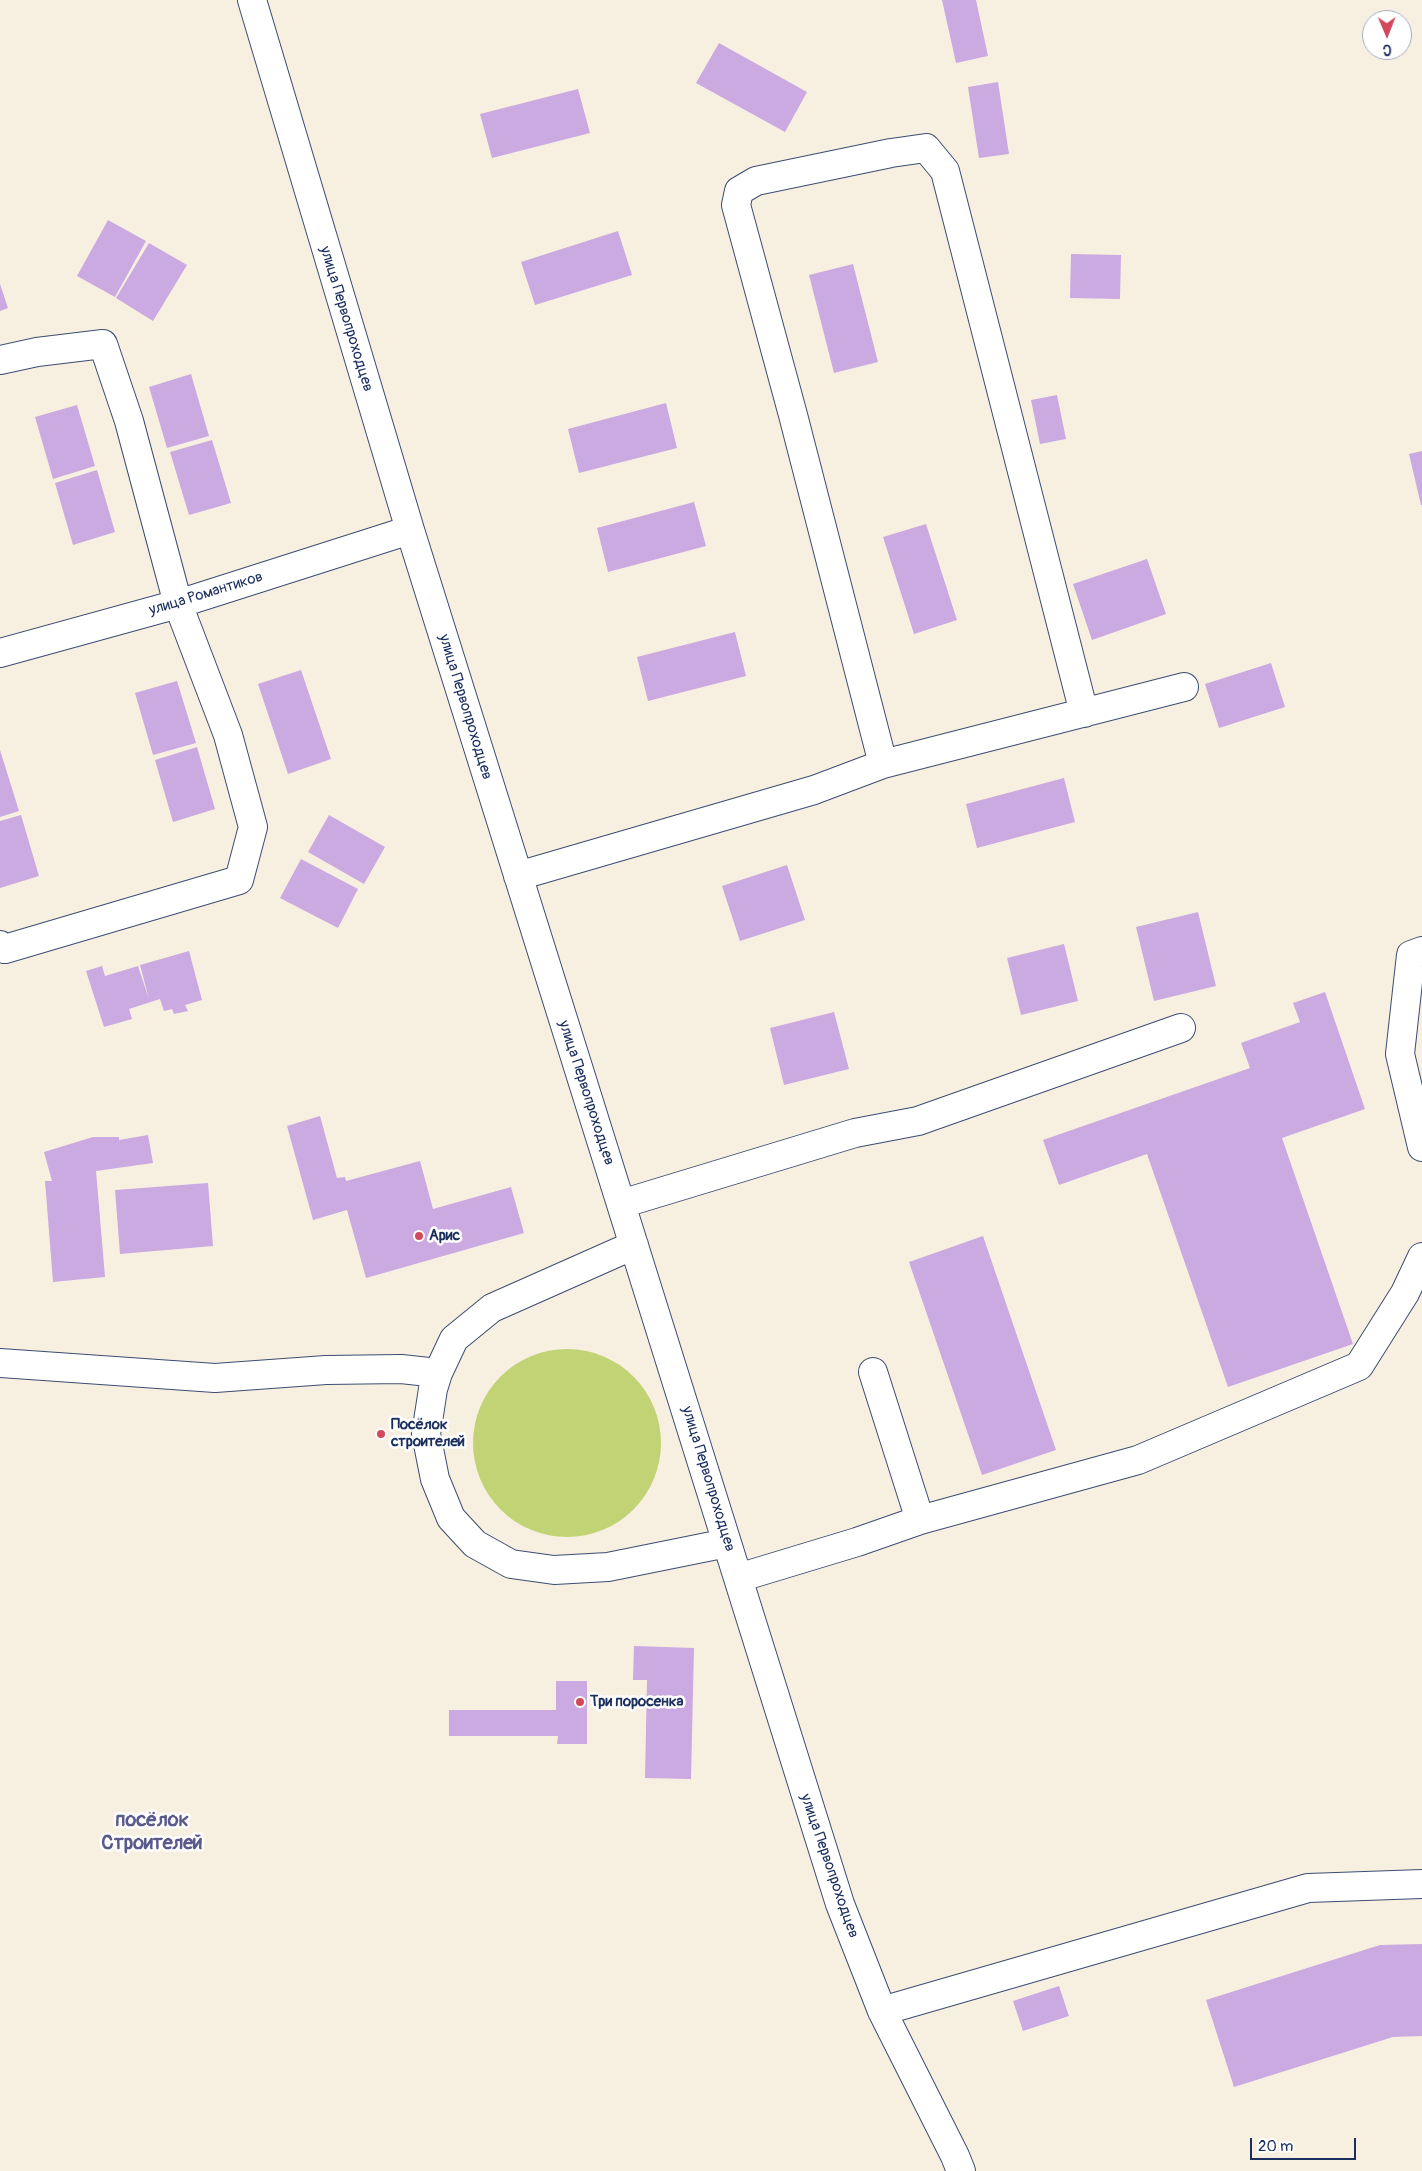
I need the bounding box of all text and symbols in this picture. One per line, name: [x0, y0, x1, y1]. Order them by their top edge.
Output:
north arrow: [1362, 10, 1412, 60]
text: С: [1383, 41, 1392, 58]
street label: улица Первопроходцев: [315, 244, 377, 394]
street label: улица Романтиков: [147, 568, 265, 620]
street label: улица Первопроходцев: [434, 632, 496, 782]
street label: улица Первопроходцев: [554, 1018, 618, 1168]
place label: Арис: [429, 1227, 460, 1245]
marker: Арис: [413, 1230, 425, 1242]
street label: улица Первопроходцев: [677, 1404, 739, 1554]
place label: Посёлок строителей: [391, 1416, 465, 1451]
marker: Посёлок строителей: [375, 1428, 387, 1440]
place label: Три поросенка: [590, 1693, 683, 1711]
marker: Три поросенка: [574, 1696, 586, 1708]
street label: улица Первопроходцев: [796, 1792, 862, 1940]
district label: посёлок Строителей: [101, 1809, 203, 1856]
scale bar: [1252, 2128, 1358, 2160]
text: 20 m: [1258, 2137, 1293, 2156]

